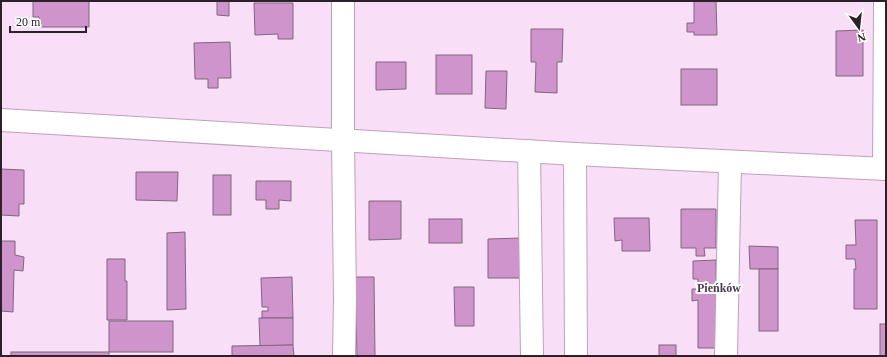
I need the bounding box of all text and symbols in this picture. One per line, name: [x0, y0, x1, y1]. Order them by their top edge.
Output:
scale bar: [10, 8, 86, 34]
north arrow: [839, 8, 879, 48]
text: 20 m: [16, 15, 41, 29]
text: N: [856, 31, 867, 44]
district label: Pieńków: [697, 281, 741, 295]

